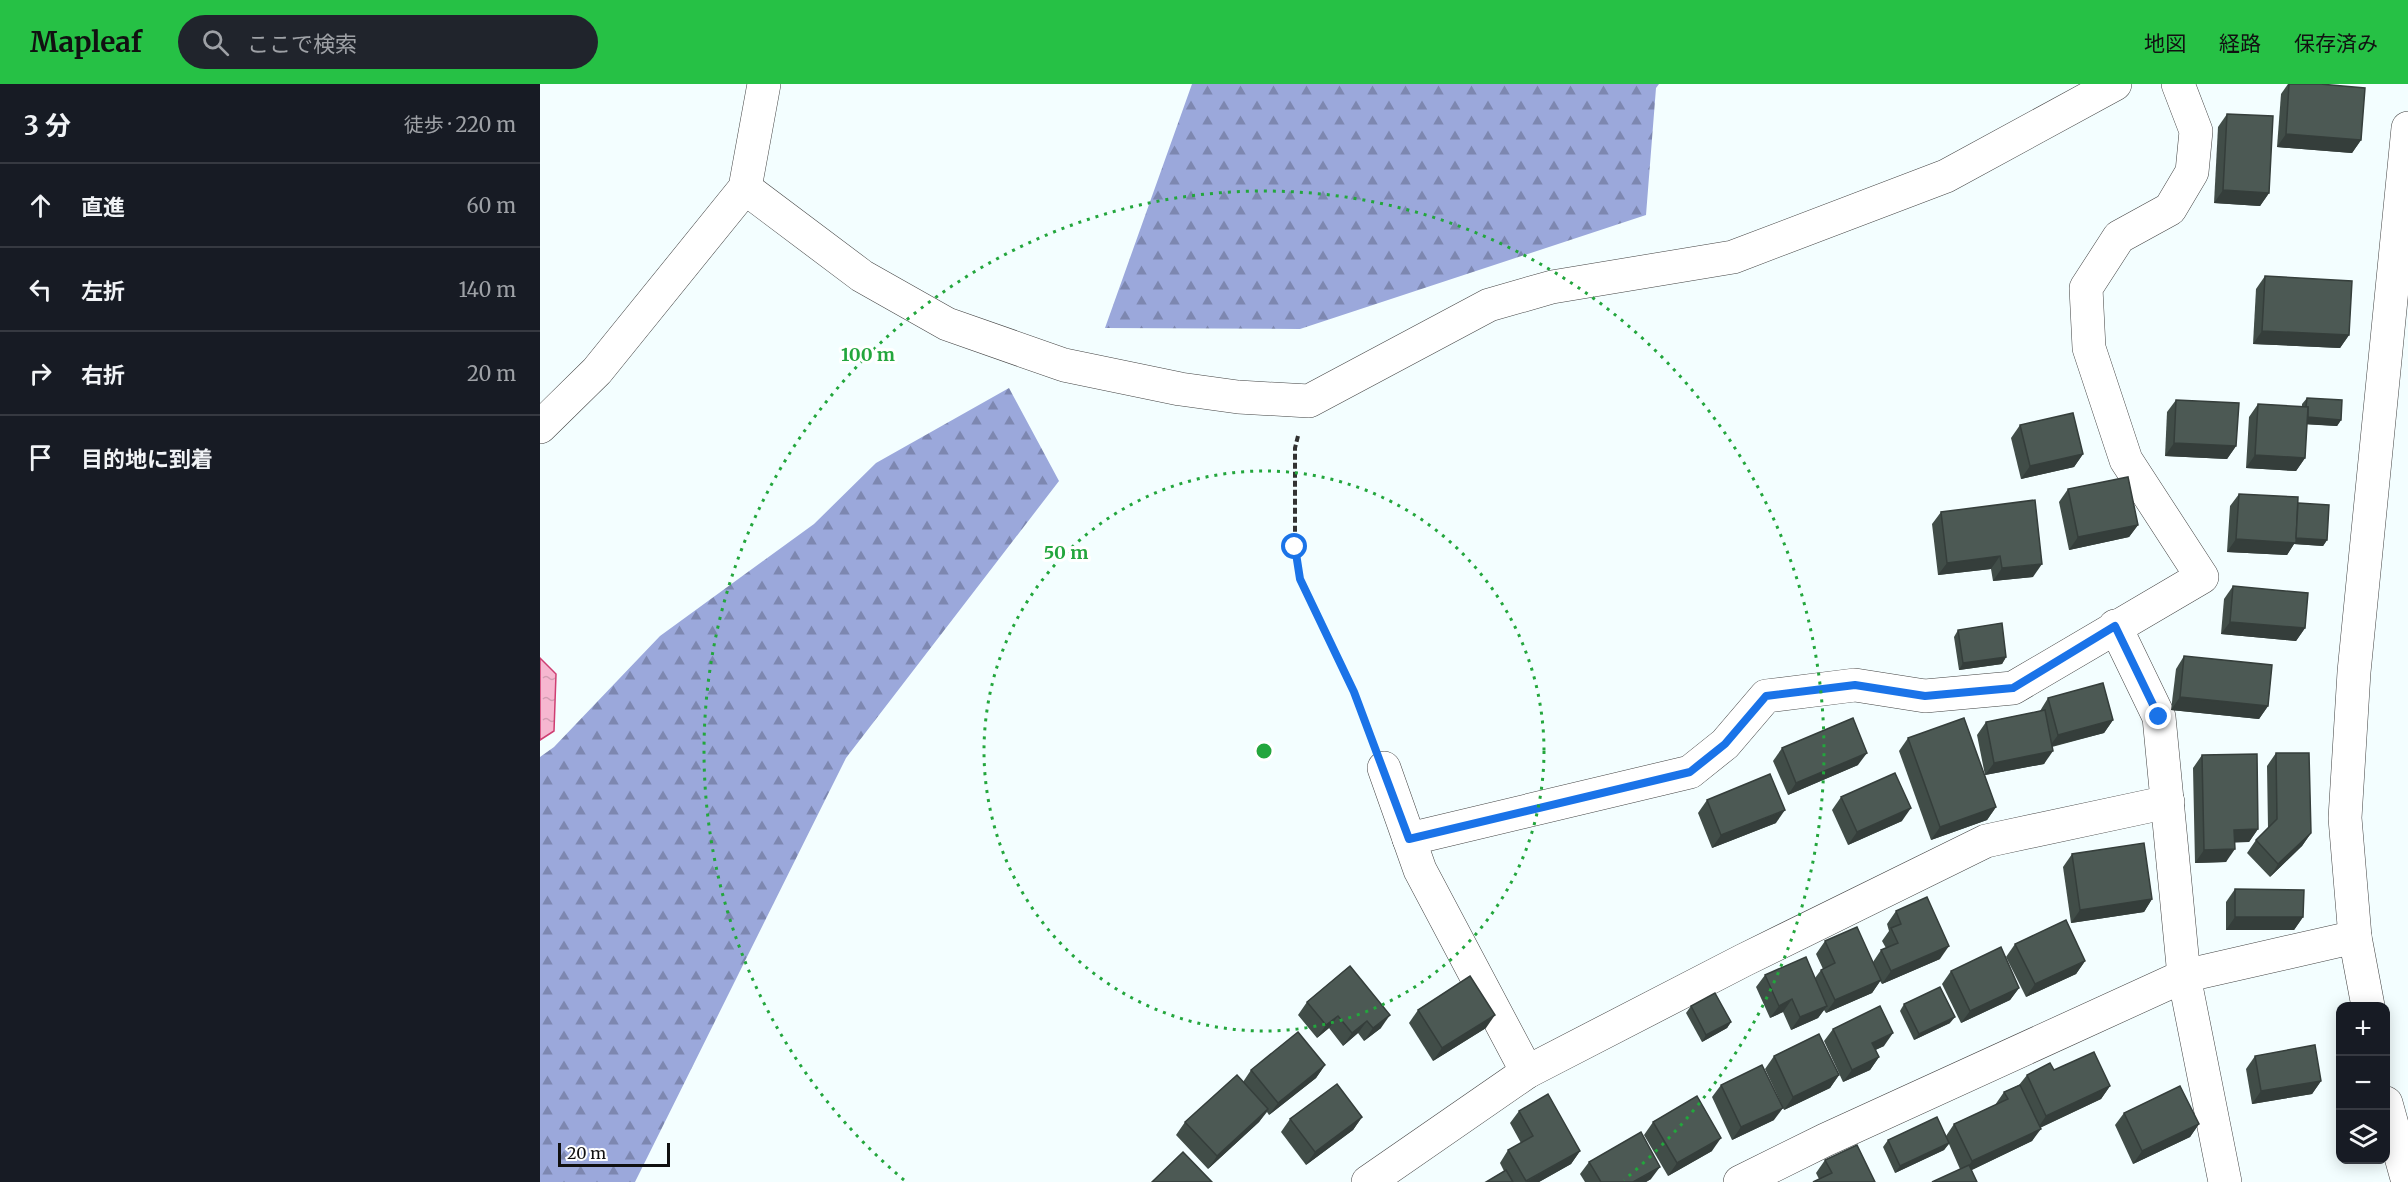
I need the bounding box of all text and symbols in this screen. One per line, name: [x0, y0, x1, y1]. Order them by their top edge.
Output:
search box: [178, 15, 598, 69]
text: Mapleaf: [30, 24, 142, 60]
icon: search: [199, 26, 232, 59]
text: ここで検索: [247, 30, 357, 58]
text: 地図: [2144, 30, 2186, 57]
text: 経路: [2219, 30, 2261, 57]
text: 保存済み: [2294, 30, 2378, 57]
text: 3 分: [24, 109, 71, 142]
text: 徒歩 · 220 m: [404, 112, 516, 137]
icon: ahead: [24, 189, 57, 222]
text: 直進: [81, 193, 125, 221]
text: 60 m: [466, 193, 516, 218]
icon: left: [24, 273, 57, 306]
text: 左折: [81, 277, 125, 305]
text: 140 m: [459, 277, 516, 302]
text: 100 m: [841, 343, 895, 366]
icon: right: [24, 357, 57, 390]
text: 右折: [81, 361, 125, 389]
text: 20 m: [467, 361, 516, 386]
icon: arrive: [24, 441, 57, 474]
text: 目的地に到着: [81, 445, 213, 473]
route start: [1281, 533, 1307, 559]
text: 50 m: [1044, 541, 1088, 564]
route end: [2145, 703, 2171, 729]
centre of rings: [1254, 741, 1274, 761]
map controls: [2336, 1002, 2390, 1164]
button: +: [2336, 1002, 2390, 1056]
button: −: [2336, 1056, 2390, 1110]
button: layers: [2336, 1110, 2390, 1164]
scale bar: [558, 1140, 670, 1168]
text: 20 m: [567, 1143, 606, 1163]

